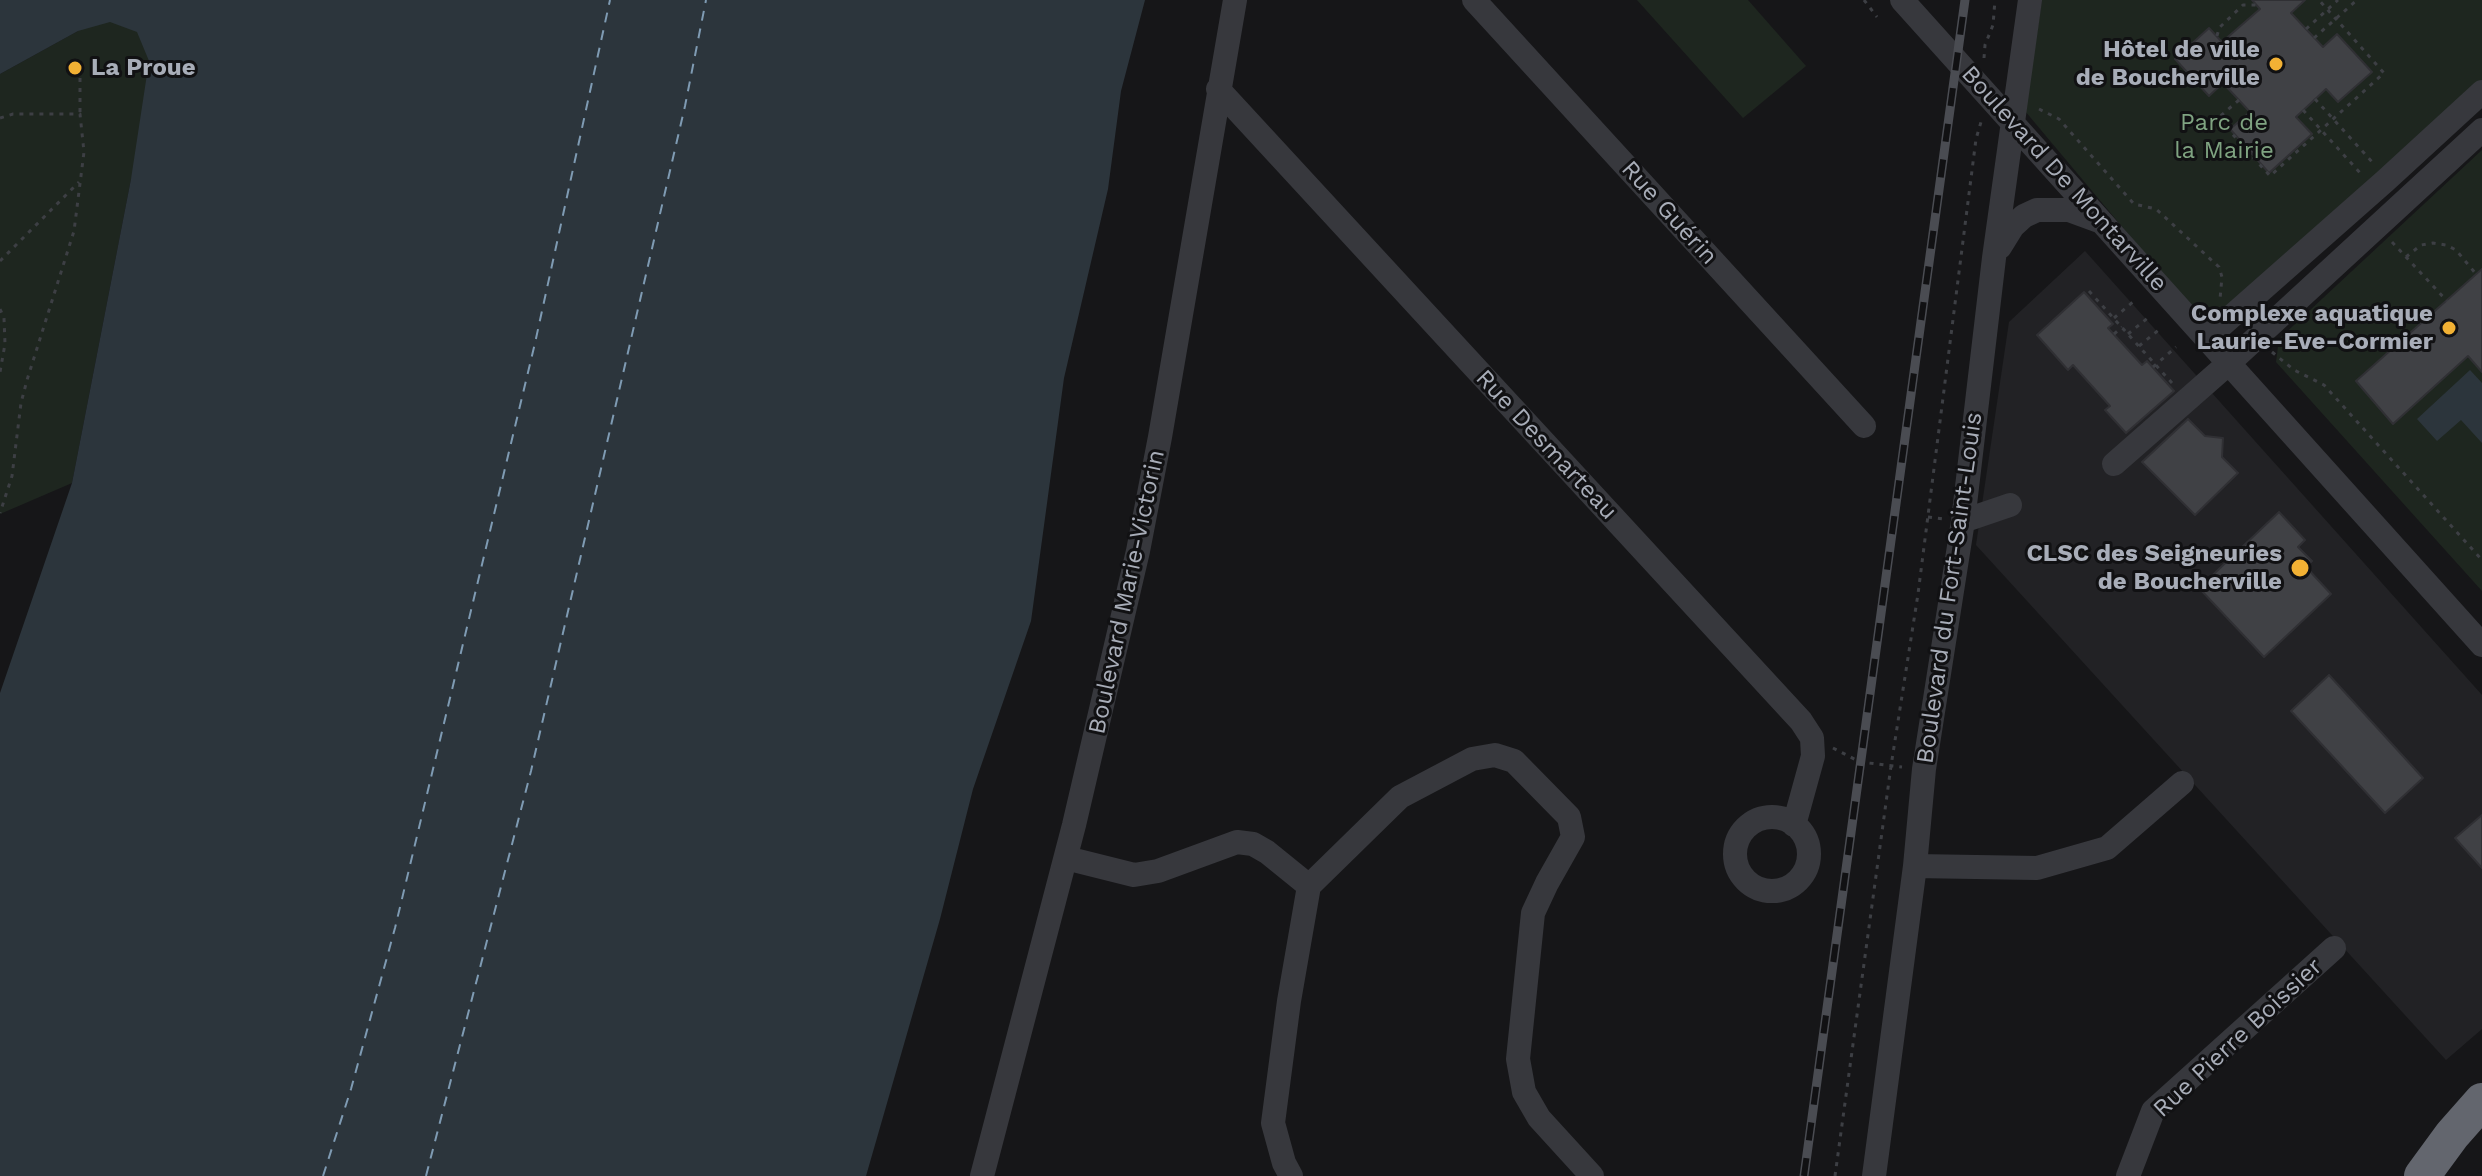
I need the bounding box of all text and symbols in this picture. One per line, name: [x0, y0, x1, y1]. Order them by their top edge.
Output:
place label: Hôtel de ville de Boucherville: [2076, 36, 2260, 92]
place label: La Proue: [91, 54, 196, 82]
marker: Hôtel de ville de Boucherville: [2267, 55, 2285, 73]
marker: La Proue: [66, 59, 84, 77]
street label: Boulevard De Montarville: [1955, 60, 2173, 298]
park label: Parc de la Mairie: [2174, 109, 2274, 165]
street label: Rue Guérin: [1615, 155, 1723, 271]
place label: Complexe aquatique Laurie-Eve-Cormier: [2191, 300, 2433, 356]
marker: Complexe aquatique Laurie-Eve-Cormier: [2440, 319, 2458, 337]
street label: Rue Desmarteau: [1469, 364, 1623, 526]
street label: Boulevard du Fort-Saint-Louis: [1911, 411, 1989, 765]
street label: Boulevard Marie-Victorin: [1083, 447, 1171, 737]
place label: CLSC des Seigneuries de Boucherville: [2026, 540, 2282, 596]
marker: CLSC des Seigneuries de Boucherville: [2289, 557, 2311, 579]
street label: Rue Pierre Boissier: [2148, 952, 2328, 1124]

